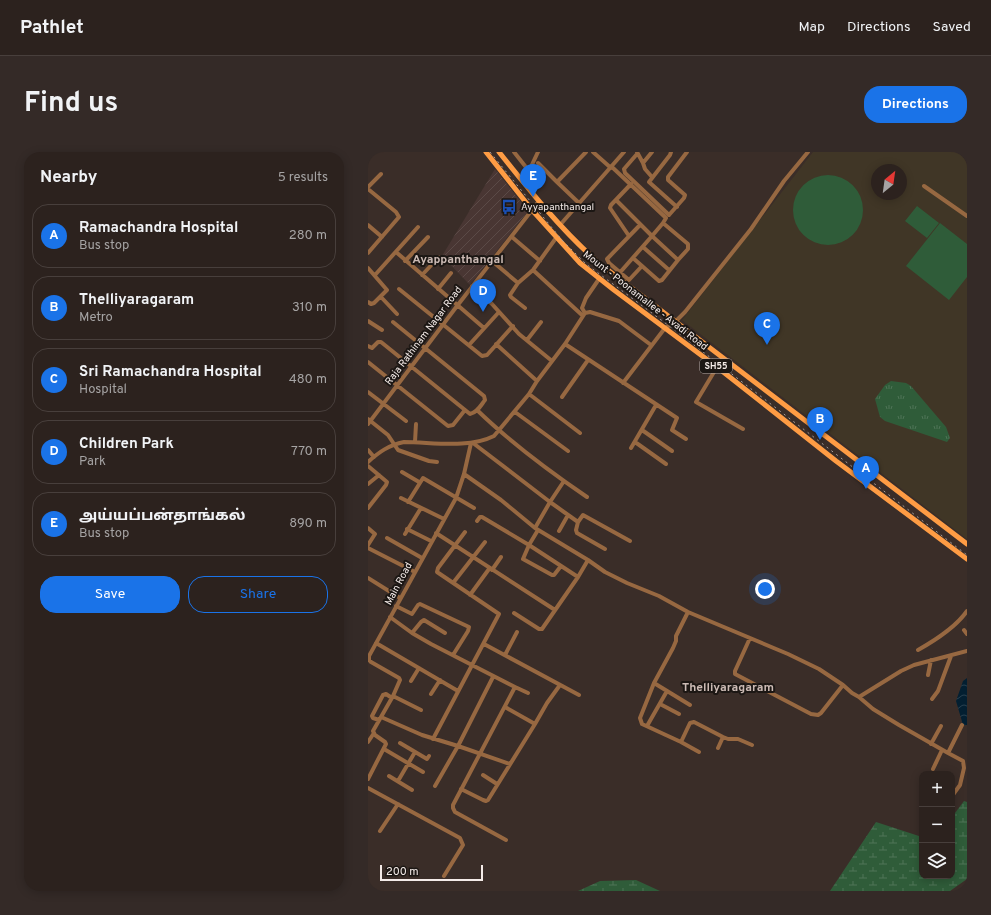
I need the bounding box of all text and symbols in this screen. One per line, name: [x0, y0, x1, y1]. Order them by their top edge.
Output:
text: Pathlet: [20, 16, 84, 40]
text: Map: [799, 19, 825, 36]
text: Directions: [847, 19, 911, 36]
text: Saved: [933, 19, 971, 36]
text: Find us: [24, 86, 118, 122]
button: Directions: [864, 86, 967, 123]
pin: E: [520, 164, 546, 197]
north arrow: [871, 164, 907, 200]
text: Nearby: [40, 167, 97, 189]
text: 5 results: [278, 170, 328, 186]
bus stop icon: Ayyapanthangal: [500, 198, 518, 216]
place label: Ayyapanthangal: [521, 201, 594, 214]
text: Ramachandra Hospital: [79, 219, 238, 238]
text: A: [49, 228, 59, 244]
text: 280 m: [289, 228, 327, 244]
text: Bus stop: [79, 238, 129, 254]
street label: Mount - Poonamallee - Avadi Road: [580, 248, 710, 354]
district label: Ayappanthangal: [412, 252, 504, 268]
pin: D: [470, 279, 496, 312]
street label: Raja Rathinam Nagar Road: [383, 284, 465, 388]
text: Thelliyaragaram: [79, 291, 194, 310]
text: B: [50, 300, 58, 316]
text: 310 m: [292, 300, 327, 316]
text: Metro: [79, 310, 113, 326]
pin: C: [754, 312, 780, 345]
road number: SH55: [700, 359, 732, 373]
text: Sri Ramachandra Hospital: [79, 363, 262, 382]
text: C: [50, 372, 58, 388]
text: 480 m: [289, 372, 327, 388]
text: Hospital: [79, 382, 127, 398]
pin: B: [807, 407, 833, 440]
text: Children Park: [79, 435, 174, 454]
text: D: [49, 444, 59, 460]
text: 770 m: [291, 444, 327, 460]
text: Park: [79, 454, 106, 470]
pin: A: [853, 456, 879, 489]
text: அய்யப்பன்தாங்கல்: [79, 507, 245, 526]
text: E: [50, 516, 58, 532]
text: 890 m: [289, 516, 327, 532]
text: Bus stop: [79, 526, 129, 542]
street label: Main Road: [382, 560, 416, 608]
button: Save: [40, 576, 180, 613]
button: Share: [188, 576, 328, 613]
your location: [755, 579, 775, 599]
district label: Thelliyaragaram: [682, 680, 774, 696]
map controls: [919, 771, 955, 879]
button: +: [919, 771, 955, 807]
button: −: [919, 807, 955, 843]
button: layers: [919, 843, 955, 879]
scale bar: [380, 863, 483, 882]
text: 200 m: [386, 865, 419, 879]

